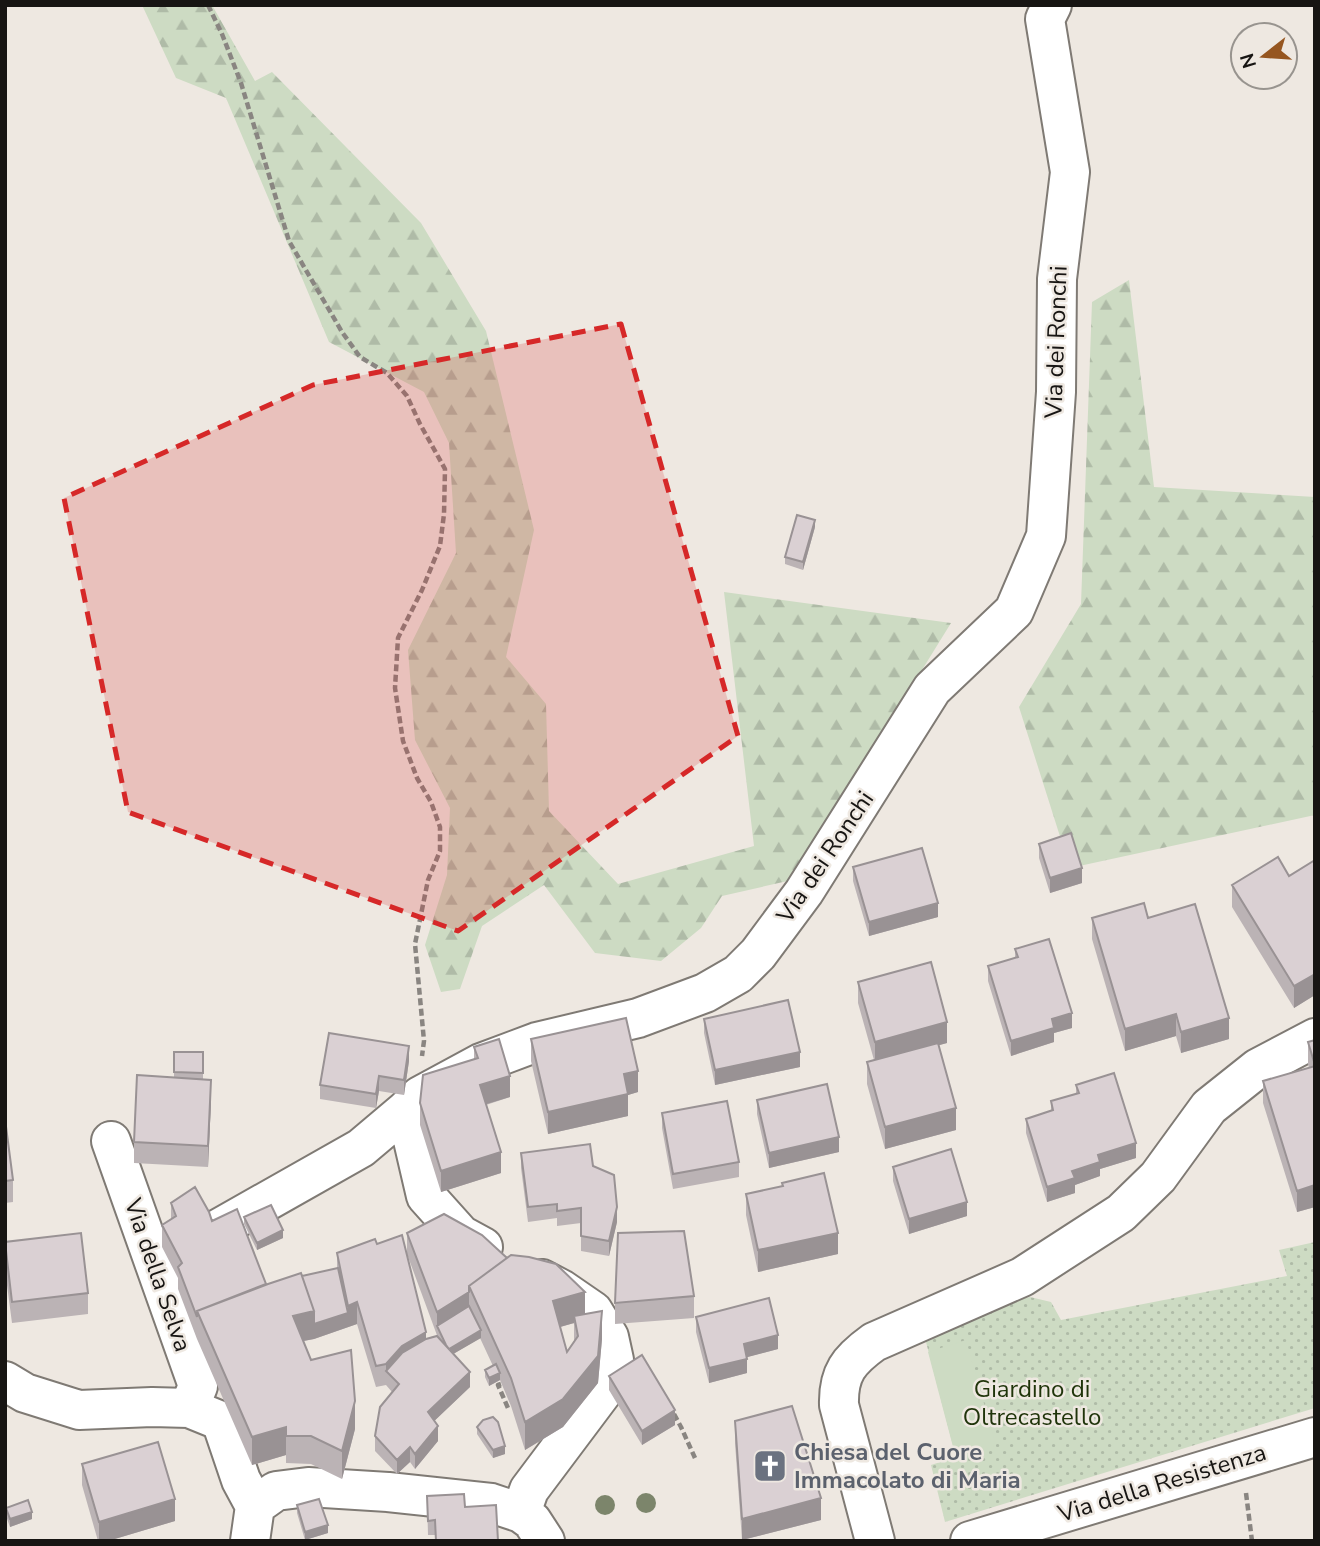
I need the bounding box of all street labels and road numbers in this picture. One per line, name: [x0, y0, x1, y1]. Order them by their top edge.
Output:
street label: Via dei Ronchi: [1037, 265, 1075, 420]
street label: Via dei Ronchi: [769, 785, 881, 930]
street label: Via della Selva: [116, 1193, 199, 1356]
street label: Via della Resistenza: [1053, 1436, 1270, 1530]

